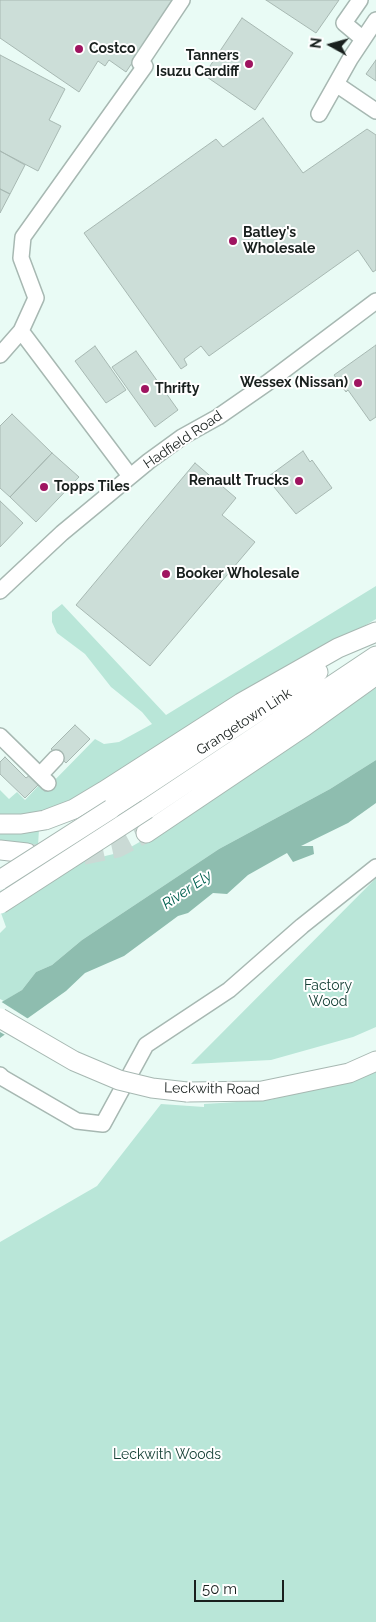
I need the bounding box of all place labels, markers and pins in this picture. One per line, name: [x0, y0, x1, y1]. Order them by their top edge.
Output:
place label: Costco: [89, 41, 136, 57]
marker: Costco: [73, 43, 85, 55]
place label: Tanners Isuzu Cardiff: [156, 48, 239, 80]
marker: Tanners Isuzu Cardiff: [243, 58, 255, 70]
place label: Batley's Wholesale: [243, 225, 315, 258]
marker: Batley's Wholesale: [227, 235, 239, 247]
place label: Wessex (Nissan): [240, 375, 348, 391]
marker: Wessex (Nissan): [352, 377, 364, 389]
place label: Thrifty: [155, 381, 199, 397]
marker: Thrifty: [139, 383, 151, 395]
place label: Renault Trucks: [189, 473, 289, 489]
marker: Renault Trucks: [293, 475, 305, 487]
place label: Topps Tiles: [54, 479, 130, 495]
marker: Topps Tiles: [38, 481, 50, 493]
place label: Booker Wholesale: [176, 566, 299, 582]
marker: Booker Wholesale: [160, 568, 172, 580]

